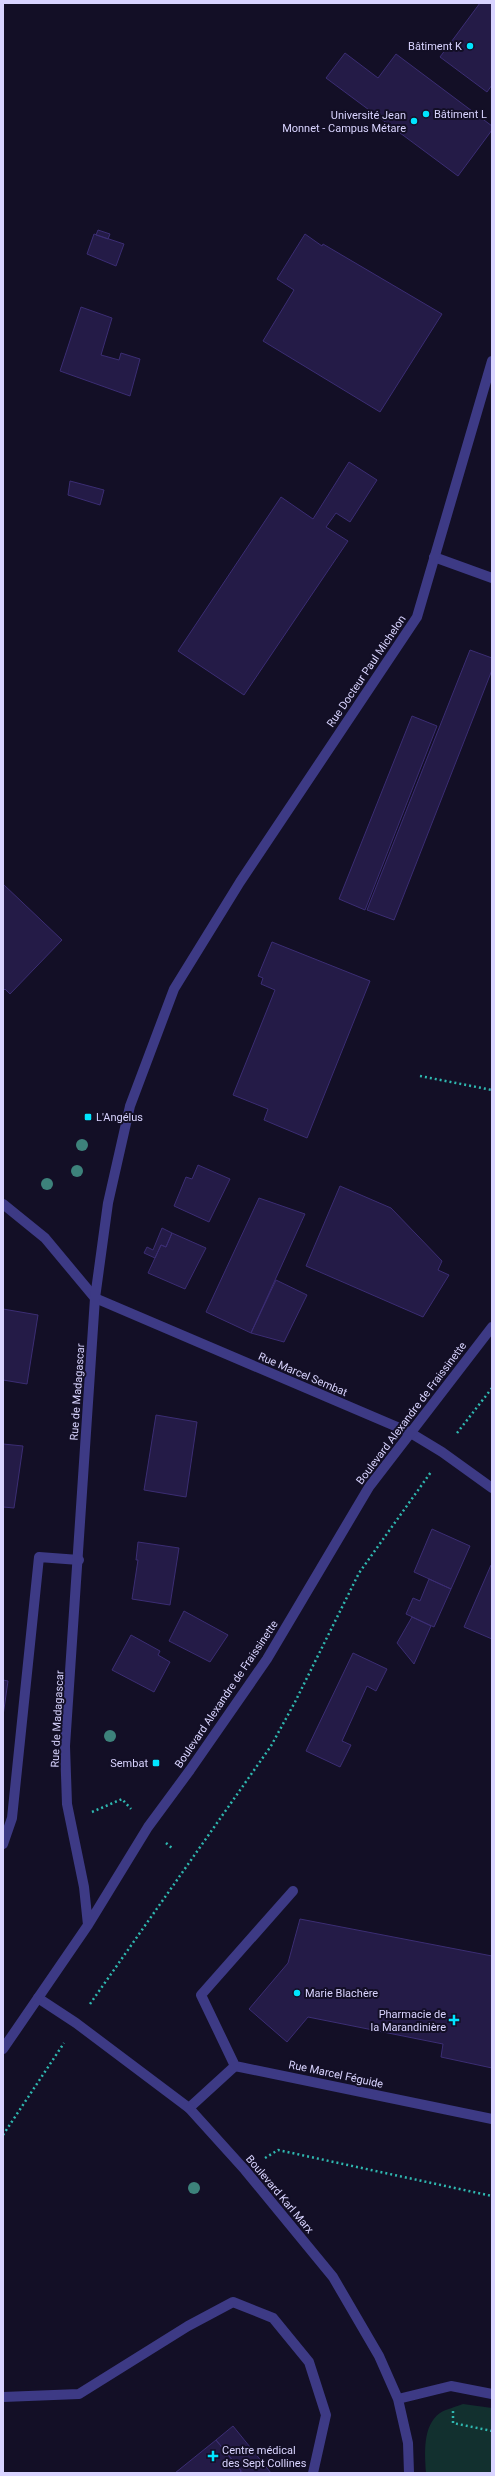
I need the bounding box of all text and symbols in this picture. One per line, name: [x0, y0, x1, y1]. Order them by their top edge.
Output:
place label: Bâtiment K: [408, 40, 462, 53]
marker: Bâtiment K: [465, 41, 475, 51]
place label: Bâtiment L: [434, 108, 487, 121]
place label: Université Jean Monnet - Campus Métare: [282, 109, 406, 135]
marker: Bâtiment L: [421, 109, 431, 119]
marker: Université Jean Monnet - Campus Métare: [409, 116, 419, 126]
street label: Rue Docteur Paul Michelon: [324, 613, 409, 730]
place label: L'Angélus: [96, 1111, 143, 1124]
marker: L'Angélus: [83, 1112, 93, 1122]
street label: Boulevard Alexandre de Fraissinette: [354, 1339, 469, 1487]
street label: Rue de Madagascar: [68, 1343, 87, 1441]
street label: Rue Marcel Sembat: [256, 1350, 350, 1399]
street label: Boulevard Alexandre de Fraissinette: [172, 1618, 281, 1770]
street label: Rue de Madagascar: [48, 1670, 67, 1768]
place label: Sembat: [110, 1757, 148, 1770]
marker: Sembat: [151, 1758, 161, 1768]
place label: Marie Blachère: [305, 1987, 378, 2000]
marker: Marie Blachère: [292, 1988, 302, 1998]
place label: Pharmacie de la Marandinière: [371, 2008, 446, 2034]
marker: Pharmacie de la Marandinière: [449, 2015, 459, 2025]
street label: Rue Marcel Féguide: [287, 2058, 385, 2091]
street label: Boulevard Karl Marx: [243, 2153, 317, 2237]
place label: Centre médical des Sept Collines: [222, 2444, 307, 2470]
marker: Centre médical des Sept Collines: [207, 2450, 219, 2462]

